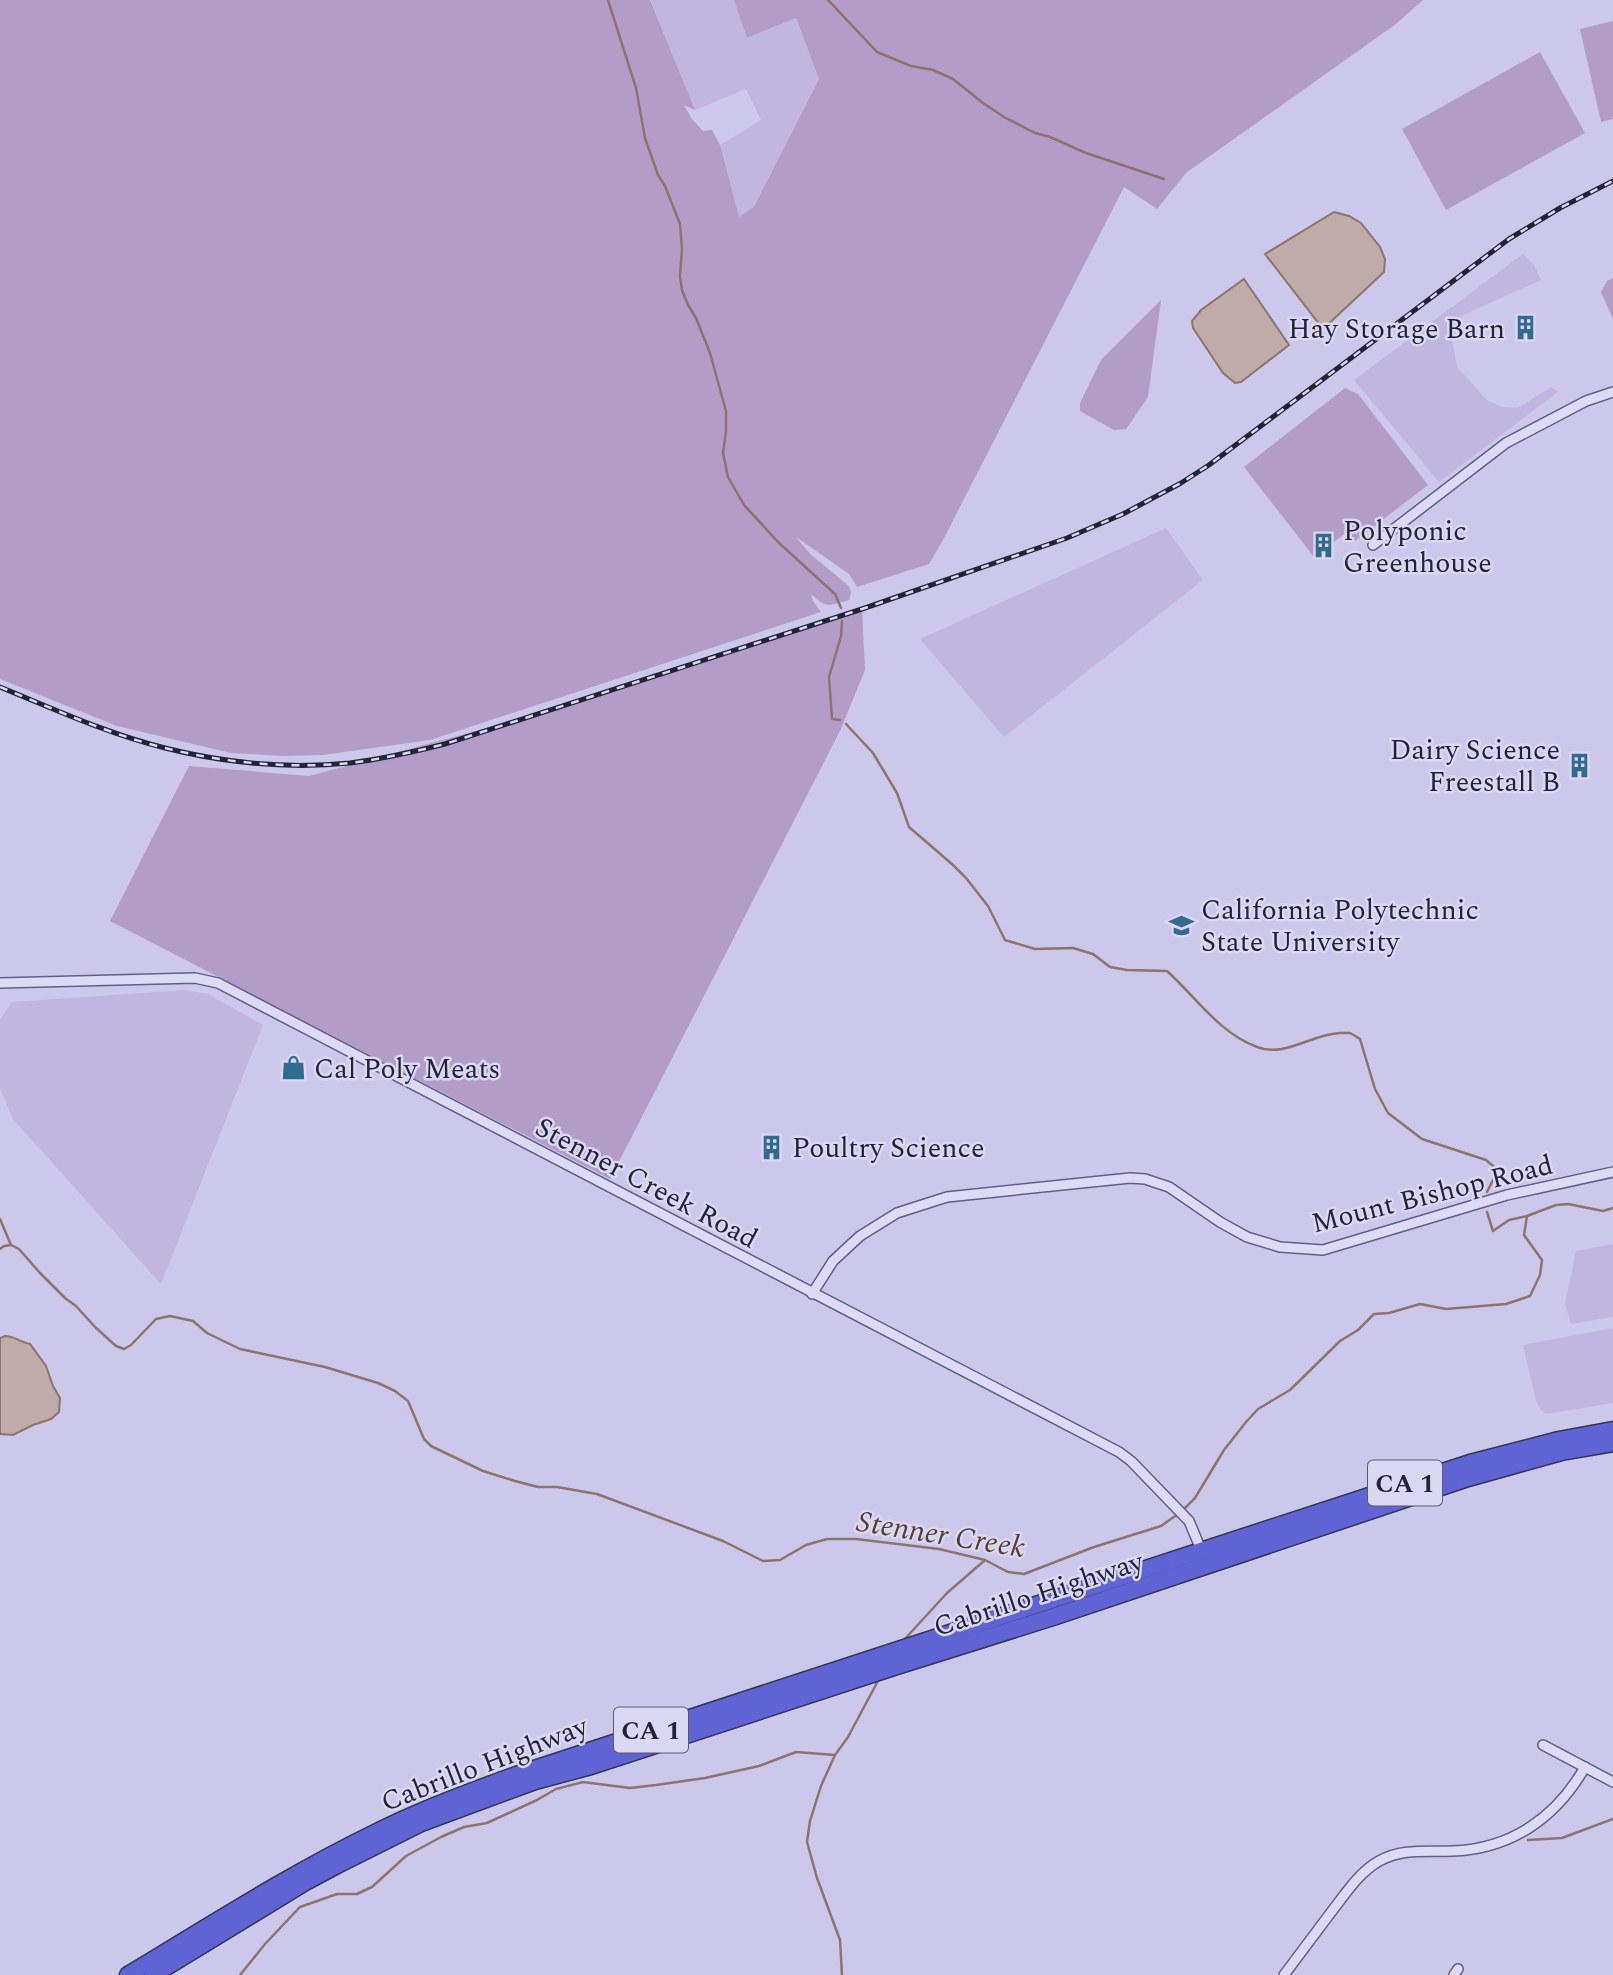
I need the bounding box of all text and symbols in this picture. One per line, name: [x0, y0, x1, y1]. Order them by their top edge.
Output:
place label: Hay Storage Barn: [1288, 308, 1505, 351]
building icon: Hay Storage Barn: [1511, 314, 1539, 342]
place label: Polyponic Greenhouse: [1343, 510, 1492, 585]
building icon: Polyponic Greenhouse: [1309, 532, 1337, 560]
place label: Dairy Science Freestall B: [1390, 729, 1560, 804]
building icon: Dairy Science Freestall B: [1566, 751, 1594, 779]
place label: California Polytechnic State University: [1201, 889, 1479, 964]
school or university icon: California Polytechnic State University: [1167, 911, 1195, 939]
place label: Cal Poly Meats: [314, 1048, 500, 1091]
shop icon: Cal Poly Meats: [280, 1054, 308, 1082]
street label: Stenner Creek Road: [527, 1106, 766, 1260]
place label: Poultry Science: [792, 1127, 985, 1170]
building icon: Poultry Science: [758, 1133, 786, 1161]
street label: Mount Bishop Road: [1307, 1144, 1558, 1245]
road number: CA 1: [1368, 1460, 1442, 1506]
water label: Stenner Creek: [853, 1499, 1028, 1571]
street label: Cabrillo Highway: [928, 1540, 1151, 1649]
street label: Cabrillo Highway: [375, 1705, 596, 1824]
road number: CA 1: [614, 1708, 688, 1752]

